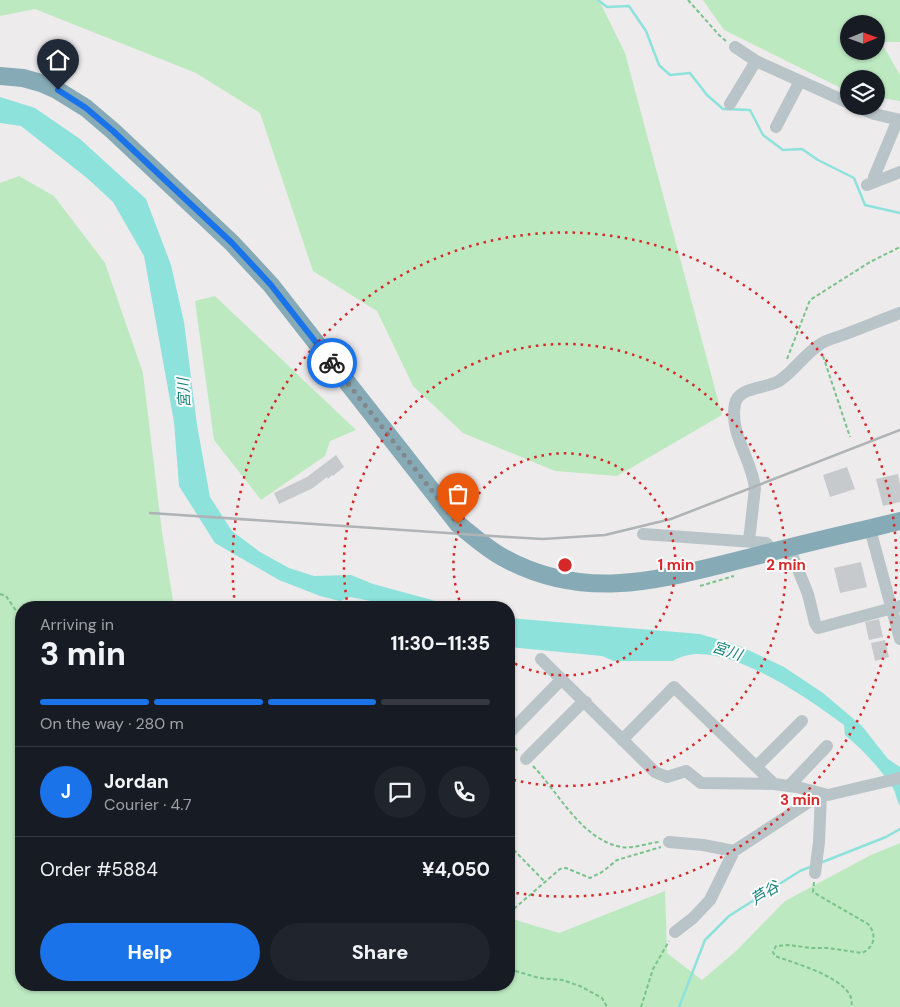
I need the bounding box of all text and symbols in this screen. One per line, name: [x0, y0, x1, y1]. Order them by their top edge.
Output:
north arrow: [840, 15, 885, 60]
map controls: [840, 15, 885, 115]
pin: [37, 39, 79, 90]
icon: home: [44, 46, 72, 74]
button: layers: [840, 70, 885, 115]
courier: [307, 338, 357, 388]
icon: bike: [318, 349, 346, 377]
water label: 宮川: [173, 376, 195, 409]
pin: [437, 473, 479, 524]
icon: bag: [444, 480, 472, 508]
text: 1 min: [658, 555, 694, 575]
text: 2 min: [766, 555, 806, 575]
centre of rings: [556, 556, 574, 574]
text: Arriving in: [40, 614, 114, 635]
text: 11:30–11:35: [391, 631, 490, 656]
text: 3 min: [40, 633, 126, 675]
water label: 宮川: [710, 637, 746, 666]
text: On the way · 280 m: [40, 713, 184, 734]
button: chat: [374, 766, 426, 818]
button: phone: [438, 766, 490, 818]
text: Jordan: [104, 769, 169, 794]
text: J: [61, 779, 71, 804]
text: 3 min: [780, 790, 820, 810]
text: Courier · 4.7: [104, 794, 192, 815]
text: Order #5884: [40, 857, 158, 882]
text: ¥4,050: [422, 857, 490, 882]
water label: 芦谷: [747, 876, 785, 909]
button: Help: [40, 923, 260, 981]
button: Share: [270, 923, 490, 981]

